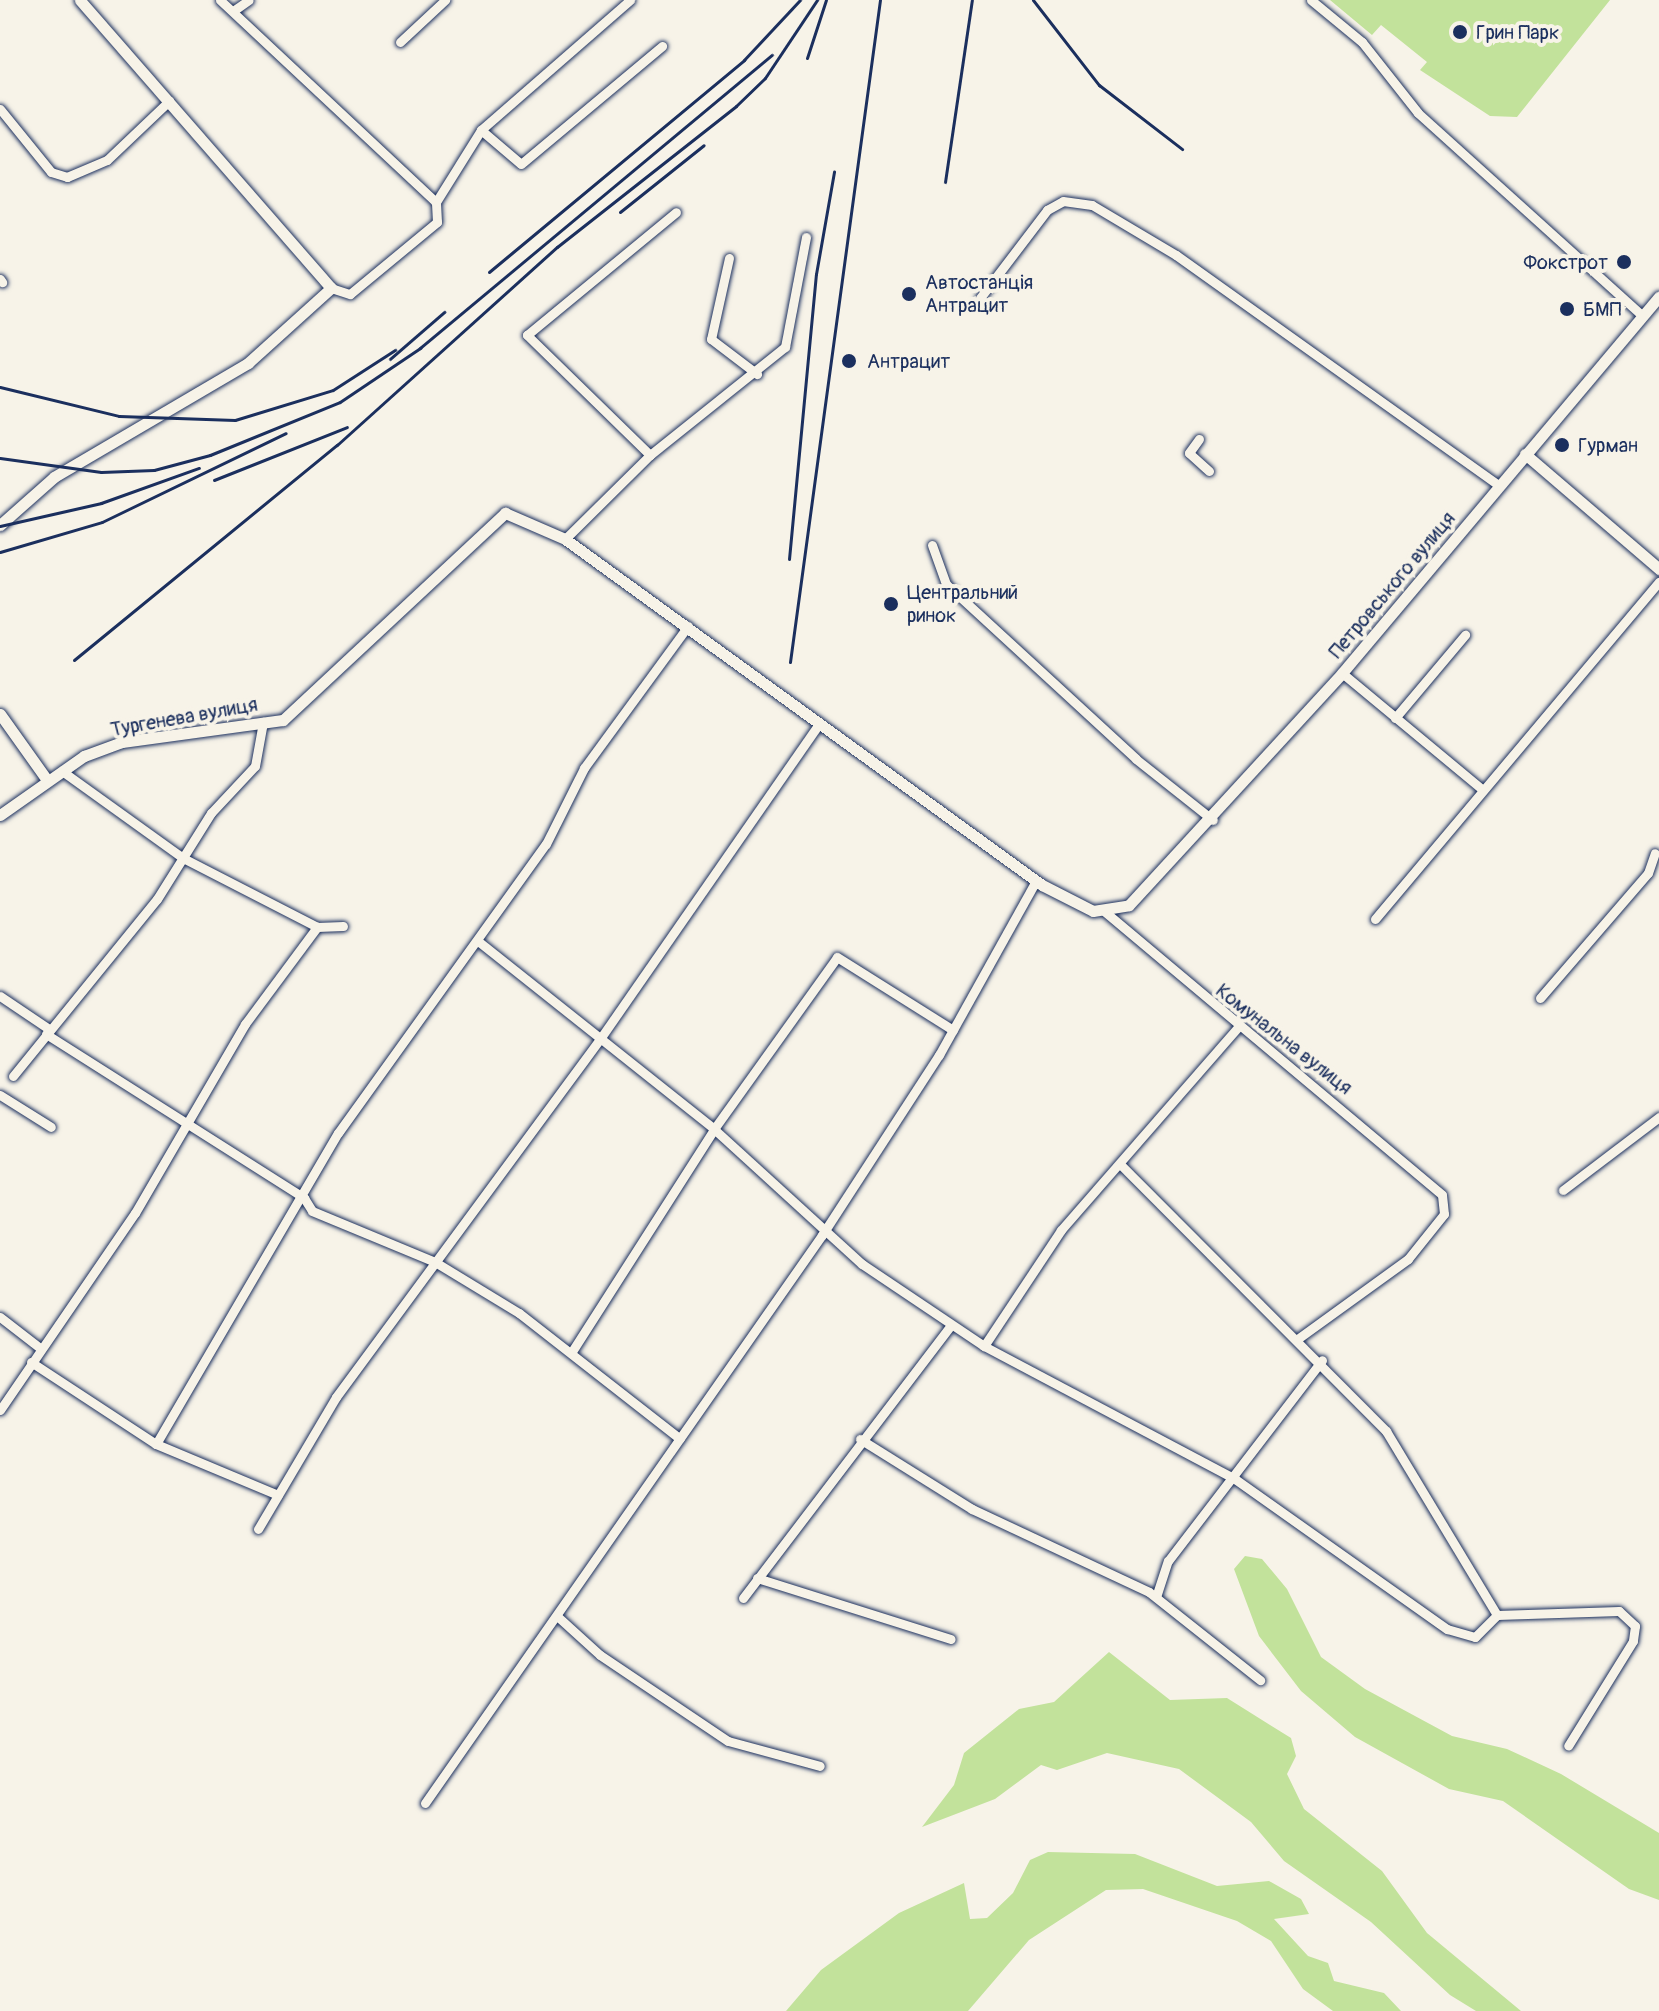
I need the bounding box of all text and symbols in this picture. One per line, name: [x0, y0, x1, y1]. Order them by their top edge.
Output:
place label: Грин Парк: [1476, 20, 1559, 44]
marker: Грин Парк: [1451, 23, 1469, 41]
place label: Фокстрот: [1524, 250, 1608, 274]
marker: Фокстрот: [1615, 253, 1633, 271]
place label: Автостанція Антрацит: [925, 270, 1033, 317]
marker: Автостанція Антрацит: [900, 285, 918, 303]
place label: БМП: [1583, 297, 1621, 321]
marker: БМП: [1558, 300, 1576, 318]
place label: Антрацит: [867, 349, 950, 373]
marker: Антрацит: [838, 350, 860, 372]
place label: Гурман: [1578, 433, 1638, 457]
marker: Гурман: [1553, 436, 1571, 454]
street label: Петровського вулиця: [1324, 507, 1460, 663]
place label: Центральний ринок: [907, 580, 1018, 627]
marker: Центральний ринок: [882, 595, 900, 613]
street label: Тургенева вулиця: [109, 692, 259, 742]
street label: Комунальна вулиця: [1211, 978, 1357, 1100]

